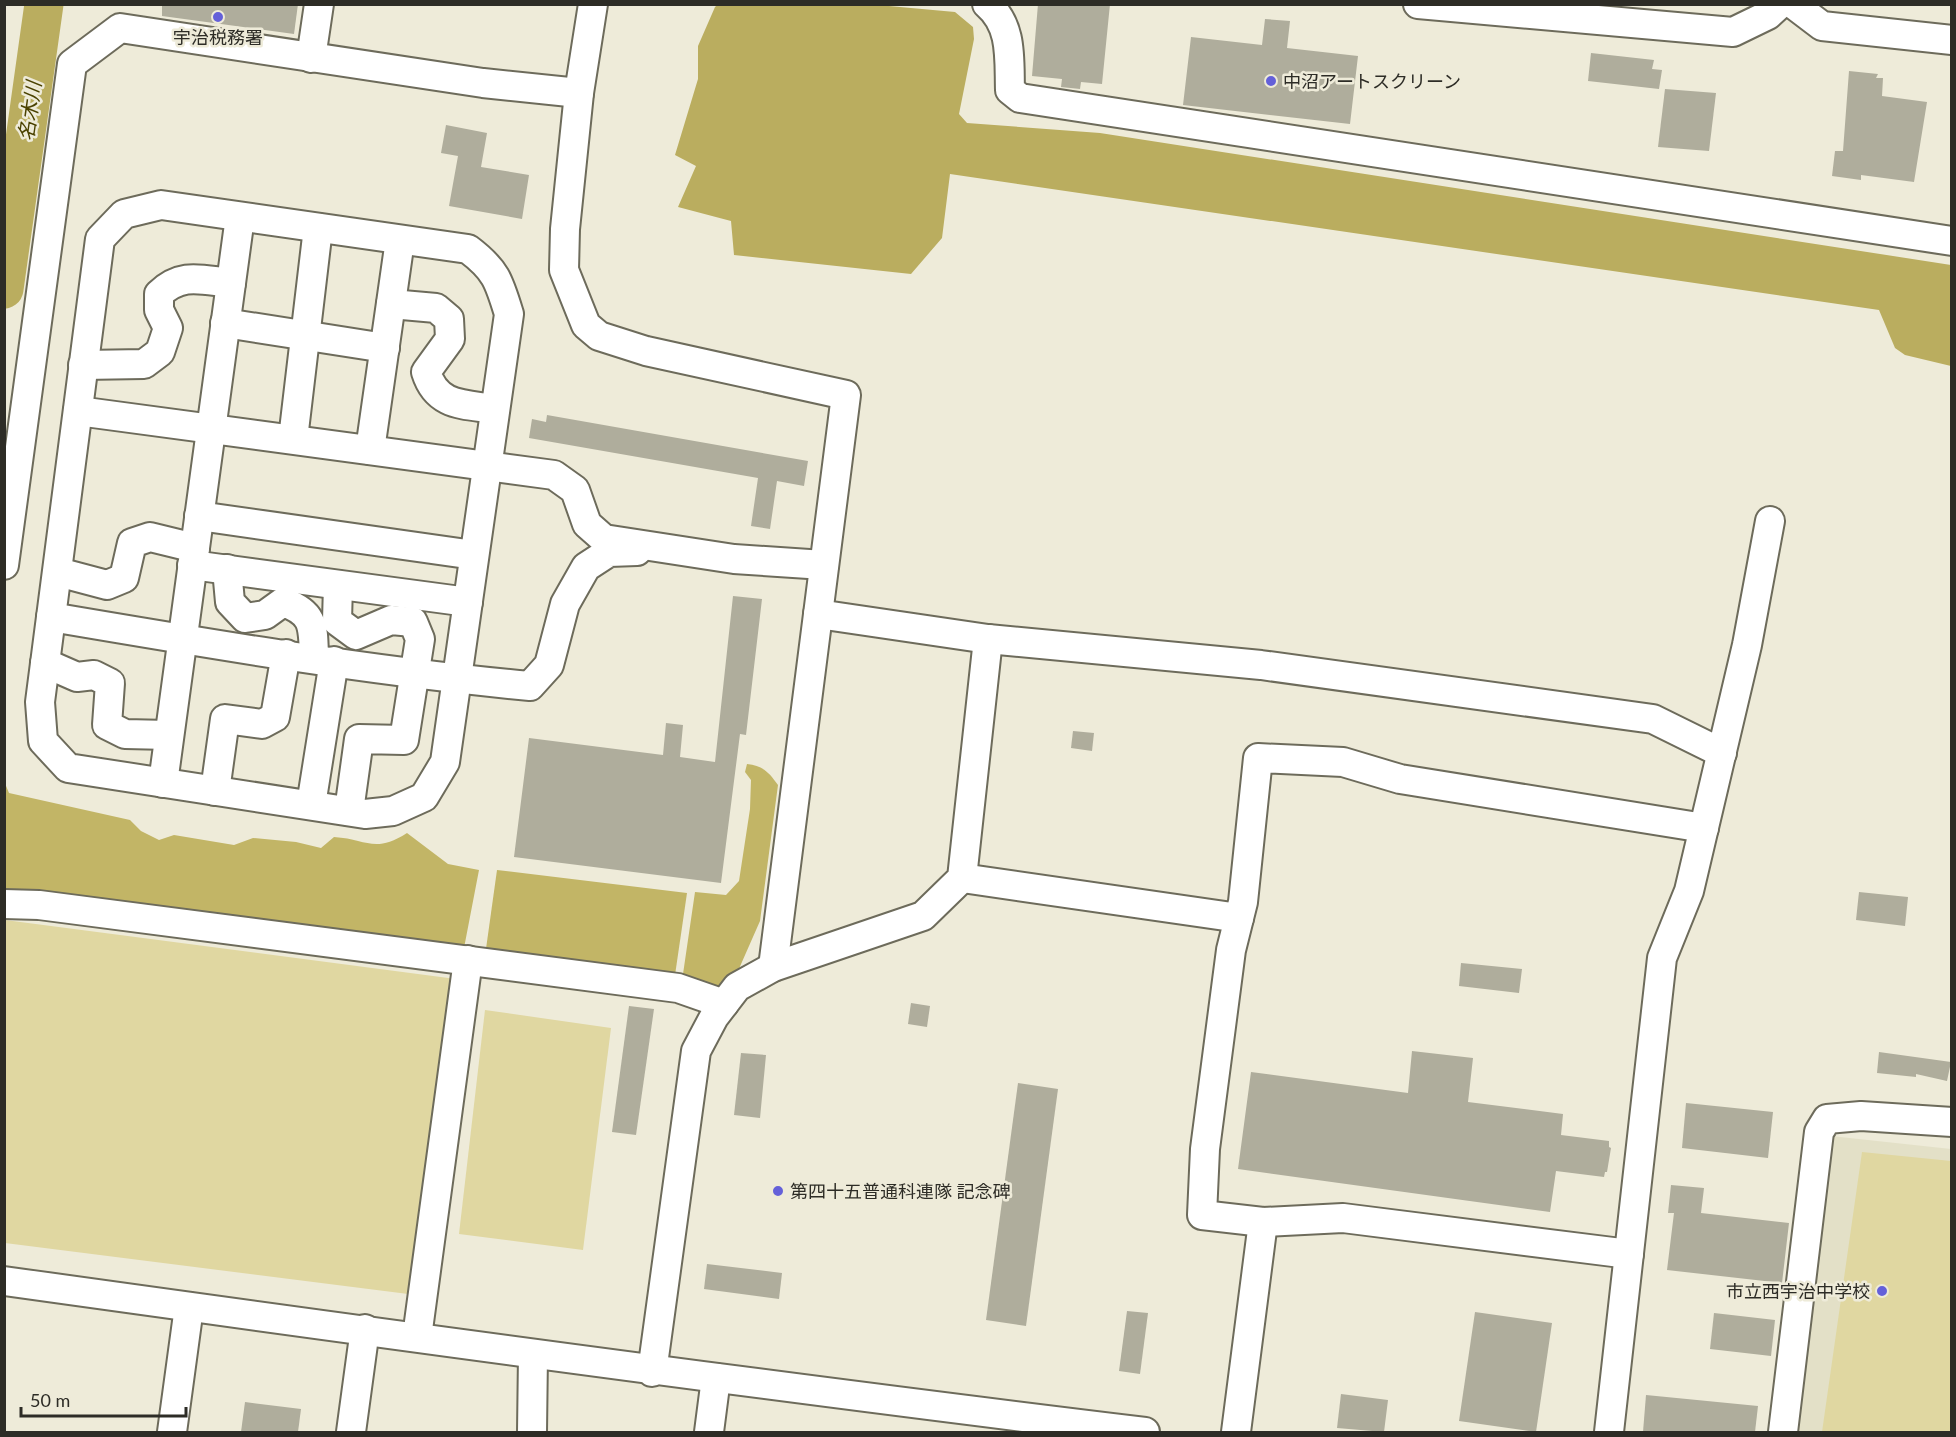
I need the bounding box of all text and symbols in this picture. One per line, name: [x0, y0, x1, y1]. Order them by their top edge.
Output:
marker: 宇治税務署: [211, 10, 225, 24]
place label: 宇治税務署: [173, 26, 263, 48]
place label: 中沼アートスクリーン: [1283, 70, 1461, 92]
marker: 中沼アートスクリーン: [1264, 74, 1278, 88]
water label: 名木川: [13, 78, 45, 142]
place label: 第四十五普通科連隊 記念碑: [790, 1180, 1011, 1202]
marker: 第四十五普通科連隊 記念碑: [771, 1184, 785, 1198]
place label: 市立西宇治中学校: [1726, 1280, 1870, 1302]
marker: 市立西宇治中学校: [1875, 1284, 1889, 1298]
scale bar: [21, 1380, 186, 1418]
text: 50 m: [30, 1389, 70, 1411]

